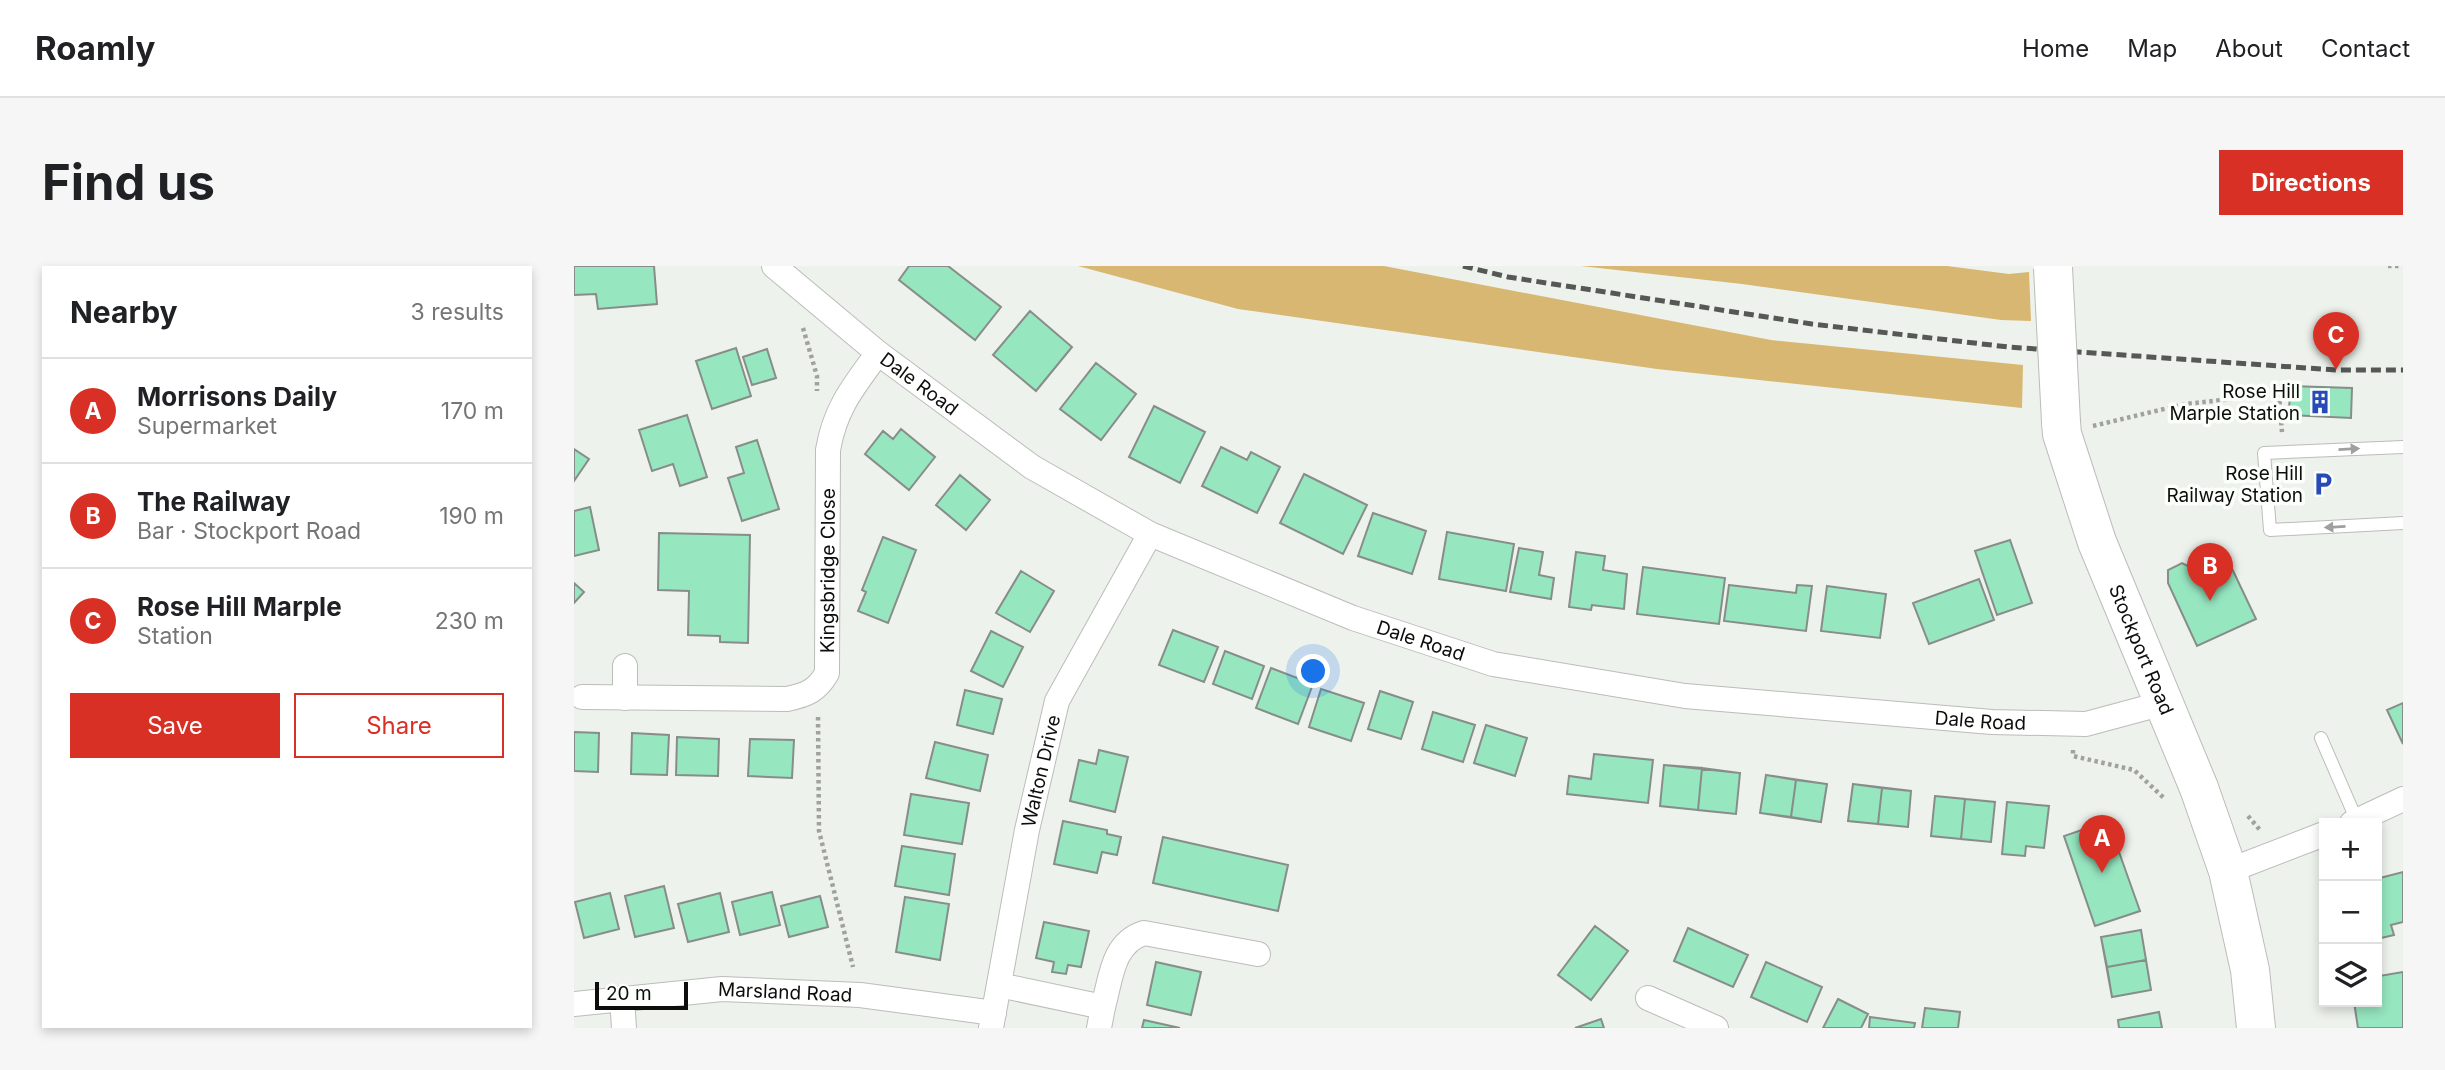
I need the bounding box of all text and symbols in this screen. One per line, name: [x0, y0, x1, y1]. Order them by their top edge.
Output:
text: Roamly: [35, 28, 155, 68]
text: Home: [2022, 34, 2089, 63]
text: Map: [2127, 34, 2177, 63]
text: About: [2215, 34, 2283, 63]
text: Contact: [2321, 34, 2410, 63]
button: Directions: [2219, 150, 2403, 215]
text: Find us: [42, 153, 215, 212]
text: Nearby: [70, 294, 178, 330]
text: 3 results: [411, 298, 504, 326]
pin: C: [2313, 312, 2359, 370]
street label: Dale Road: [876, 347, 963, 420]
place label: Rose Hill Marple Station: [2169, 380, 2300, 425]
text: Morrisons Daily: [137, 381, 337, 412]
building icon: Rose Hill Marple Station: [2306, 388, 2334, 416]
text: A: [84, 397, 102, 425]
text: 170 m: [441, 397, 504, 425]
text: Supermarket: [137, 412, 277, 440]
one-way arrow: [2339, 444, 2361, 455]
place label: Rose Hill Railway Station: [2166, 462, 2303, 507]
parking icon: Rose Hill Railway Station: [2309, 470, 2337, 498]
text: The Railway: [137, 486, 291, 517]
street label: Kingsbridge Close: [816, 488, 839, 653]
text: B: [85, 502, 101, 530]
text: 190 m: [439, 502, 504, 530]
text: Bar · Stockport Road: [137, 517, 361, 545]
one-way arrow: [2324, 521, 2346, 532]
pin: B: [2187, 543, 2233, 601]
street label: Stockport Road: [2104, 581, 2179, 718]
text: Rose Hill Marple: [137, 591, 342, 622]
text: C: [84, 607, 102, 635]
text: 230 m: [435, 607, 504, 635]
street label: Dale Road: [1374, 615, 1468, 665]
text: Station: [137, 622, 213, 650]
your location: [1296, 654, 1330, 688]
button: Save: [70, 693, 280, 758]
button: Share: [294, 693, 504, 758]
street label: Dale Road: [1934, 706, 2026, 734]
street label: Walton Drive: [1017, 712, 1065, 829]
pin: A: [2079, 815, 2125, 873]
map controls: [2319, 818, 2382, 1007]
button: +: [2319, 818, 2382, 881]
button: −: [2319, 881, 2382, 944]
button: layers: [2319, 944, 2382, 1007]
street label: Marsland Road: [718, 977, 853, 1006]
scale bar: [595, 979, 688, 1011]
text: 20 m: [606, 982, 652, 1005]

